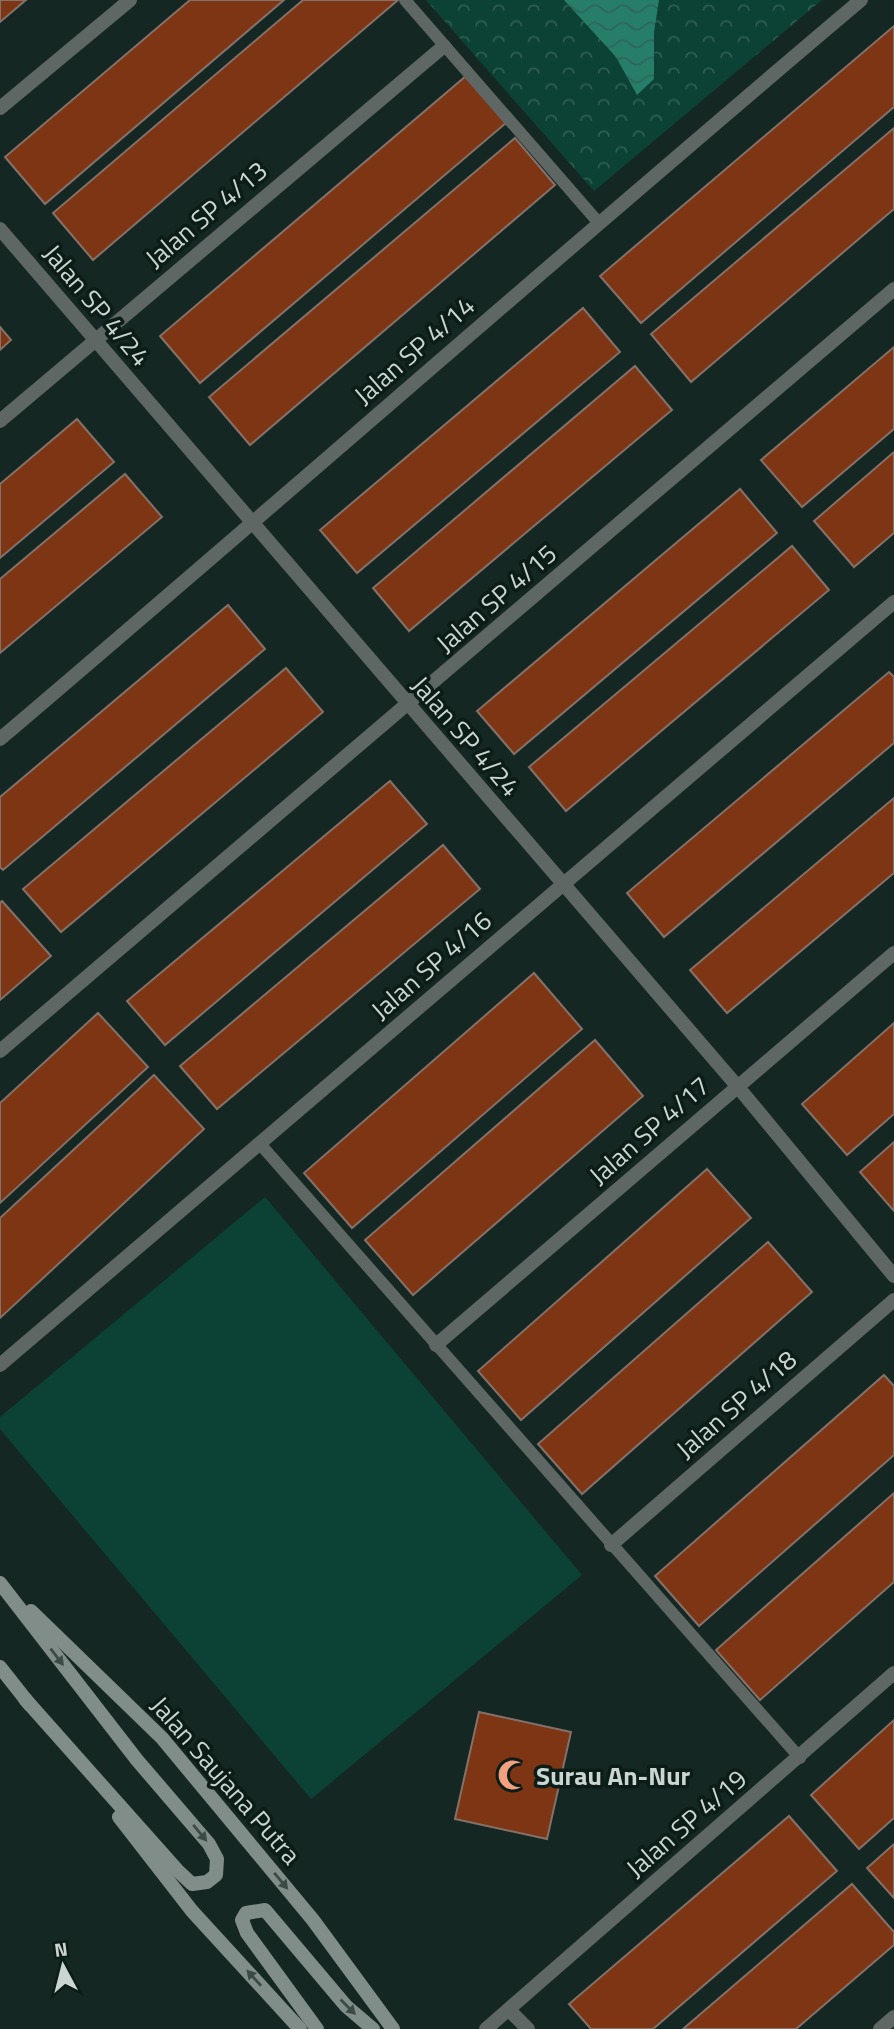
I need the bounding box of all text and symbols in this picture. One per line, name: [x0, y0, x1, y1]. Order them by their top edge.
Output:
street label: Jalan SP 4/13: [136, 151, 276, 277]
street label: Jalan SP 4/24: [34, 235, 160, 375]
street label: Jalan SP 4/14: [345, 286, 483, 414]
street label: Jalan SP 4/15: [427, 534, 565, 662]
street label: Jalan SP 4/24: [402, 667, 530, 805]
street label: Jalan SP 4/16: [362, 901, 500, 1029]
street label: Jalan SP 4/17: [580, 1066, 718, 1194]
street label: Jalan SP 4/18: [667, 1340, 805, 1468]
one-way arrow: [49, 1647, 64, 1665]
street label: Jalan Saujana Putra: [142, 1687, 310, 1873]
place label: Surau An-Nur: [536, 1756, 691, 1795]
mosque icon: Surau An-Nur: [496, 1758, 530, 1792]
street label: Jalan SP 4/19: [617, 1759, 755, 1887]
one-way arrow: [192, 1825, 207, 1842]
one-way arrow: [273, 1872, 288, 1889]
north arrow: [28, 1931, 98, 2001]
text: N: [53, 1933, 69, 1964]
one-way arrow: [246, 1970, 262, 1987]
one-way arrow: [340, 1998, 357, 2015]

